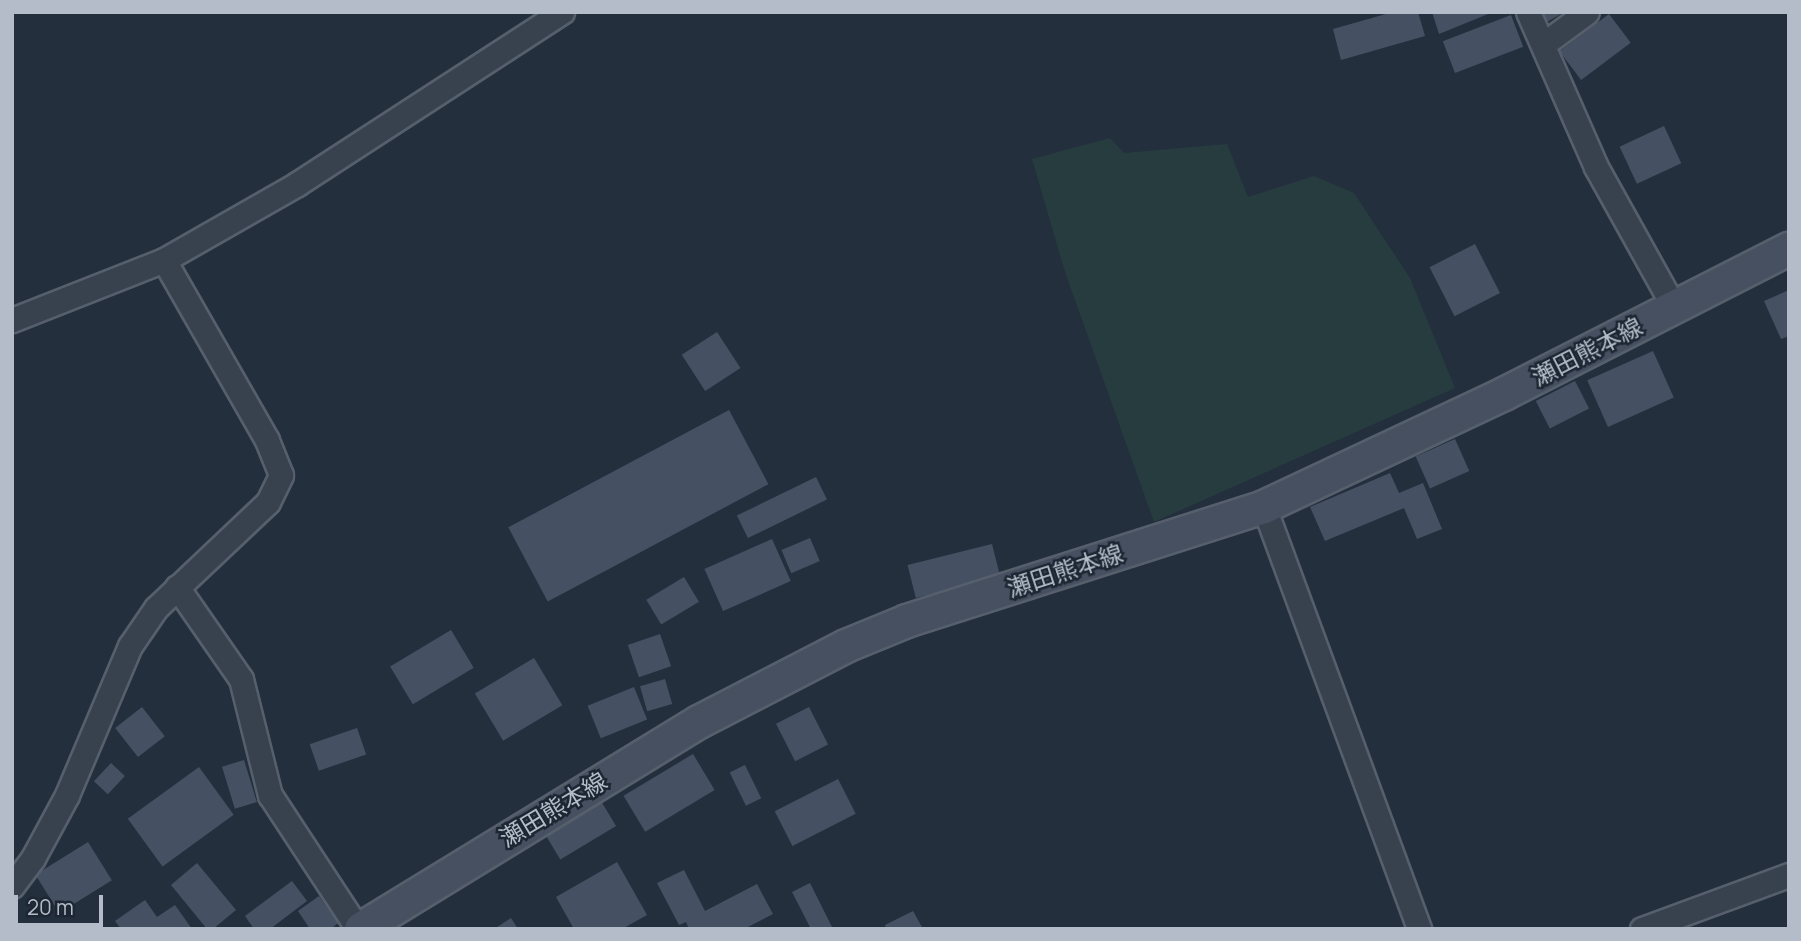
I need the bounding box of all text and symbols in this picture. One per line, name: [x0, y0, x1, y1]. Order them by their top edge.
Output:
street label: 瀬田熊本線: [1527, 311, 1647, 391]
street label: 瀬田熊本線: [1003, 538, 1127, 602]
street label: 瀬田熊本線: [494, 766, 612, 852]
scale bar: [18, 881, 107, 925]
text: 20 m: [27, 893, 74, 921]

